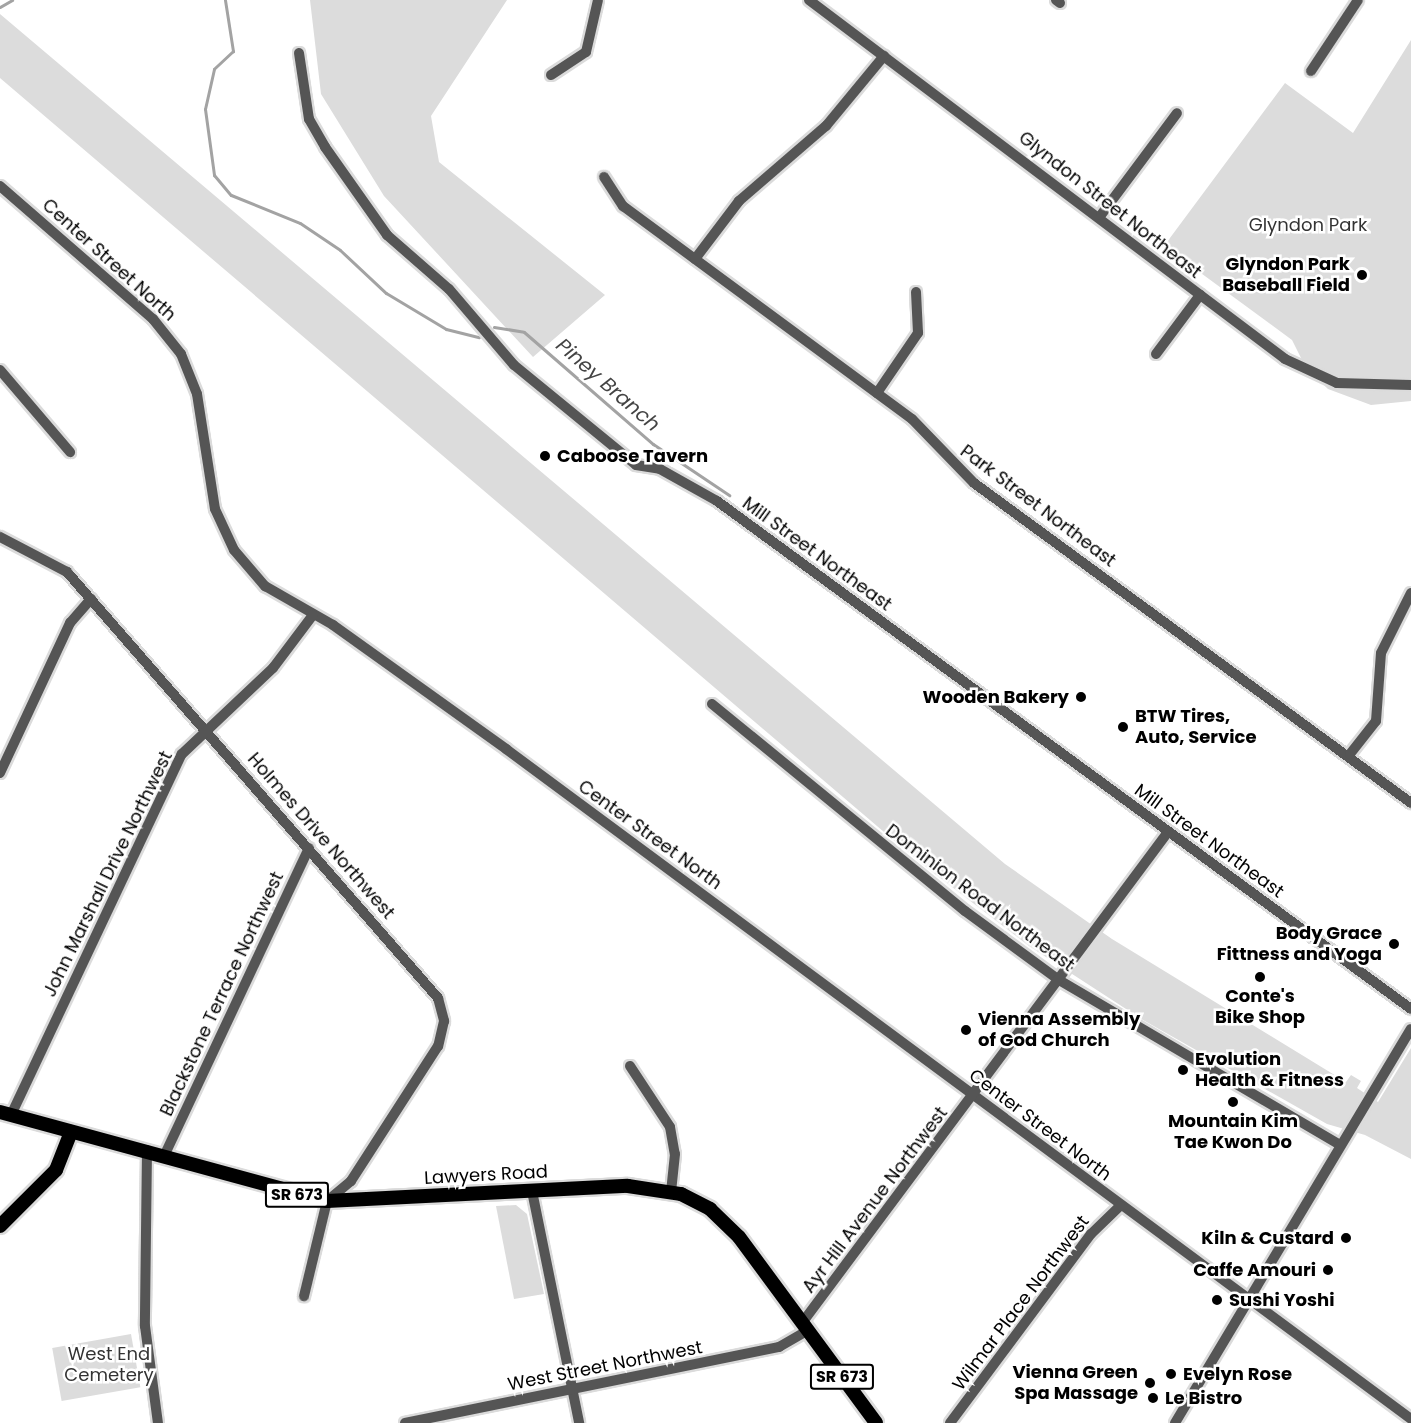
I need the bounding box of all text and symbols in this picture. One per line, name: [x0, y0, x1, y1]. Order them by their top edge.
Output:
street label: Glyndon Street Northeast: [1014, 127, 1206, 283]
street label: Center Street North: [38, 194, 180, 326]
park label: Glyndon Park: [1249, 214, 1367, 236]
place label: Glyndon Park Baseball Field: [1222, 254, 1350, 296]
marker: Glyndon Park Baseball Field: [1355, 268, 1369, 282]
water label: Piney Branch: [551, 333, 665, 437]
street label: Park Street Northeast: [956, 440, 1120, 572]
place label: Caboose Tavern: [557, 445, 708, 467]
marker: Caboose Tavern: [538, 449, 552, 463]
street label: Mill Street Northeast: [738, 493, 896, 615]
place label: Wooden Bakery: [922, 686, 1069, 708]
marker: Wooden Bakery: [1074, 690, 1088, 704]
place label: BTW Tires, Auto, Service: [1135, 706, 1257, 748]
marker: BTW Tires, Auto, Service: [1116, 720, 1130, 734]
street label: John Marshall Drive Northwest: [39, 748, 177, 1000]
street label: Holmes Drive Northwest: [243, 749, 399, 923]
street label: Center Street North: [574, 776, 726, 894]
street label: Mill Street Northeast: [1130, 780, 1288, 902]
street label: Dominion Road Northeast: [881, 820, 1079, 976]
street label: Blackstone Terrace Northwest: [156, 868, 288, 1120]
place label: Body Grace Fittness and Yoga: [1217, 923, 1382, 966]
marker: Body Grace Fittness and Yoga: [1387, 937, 1401, 951]
marker: Conte's Bike Shop: [1253, 970, 1267, 984]
place label: Conte's Bike Shop: [1215, 986, 1305, 1028]
place label: Vienna Assembly of God Church: [978, 1009, 1140, 1052]
marker: Vienna Assembly of God Church: [959, 1023, 973, 1037]
place label: Evolution Health & Fitness: [1195, 1049, 1344, 1092]
marker: Evolution Health & Fitness: [1176, 1063, 1190, 1077]
street label: Center Street North: [965, 1065, 1115, 1185]
marker: Mountain Kim Tae Kwon Do: [1226, 1095, 1240, 1109]
street label: Ayr Hill Avenue Northwest: [798, 1103, 952, 1297]
place label: Mountain Kim Tae Kwon Do: [1168, 1111, 1298, 1154]
street label: Lawyers Road: [424, 1161, 548, 1189]
road number: SR 673: [264, 1182, 330, 1208]
street label: Wilmar Place Northwest: [948, 1211, 1094, 1395]
place label: Kiln & Custard: [1201, 1227, 1334, 1249]
marker: Kiln & Custard: [1339, 1231, 1353, 1245]
place label: Caffe Amouri: [1193, 1259, 1316, 1281]
marker: Caffe Amouri: [1321, 1263, 1335, 1277]
place label: Sushi Yoshi: [1229, 1289, 1335, 1311]
marker: Sushi Yoshi: [1210, 1293, 1224, 1307]
street label: West Street Northwest: [506, 1337, 704, 1395]
park label: West End Cemetery: [64, 1344, 154, 1386]
place label: Vienna Green Spa Massage: [1012, 1362, 1138, 1404]
place label: Evelyn Rose: [1183, 1363, 1292, 1385]
road number: SR 673: [809, 1364, 875, 1390]
marker: Evelyn Rose: [1164, 1367, 1178, 1381]
marker: Vienna Green Spa Massage: [1143, 1376, 1157, 1390]
place label: Le Bistro: [1165, 1387, 1242, 1409]
marker: Le Bistro: [1146, 1391, 1160, 1405]

